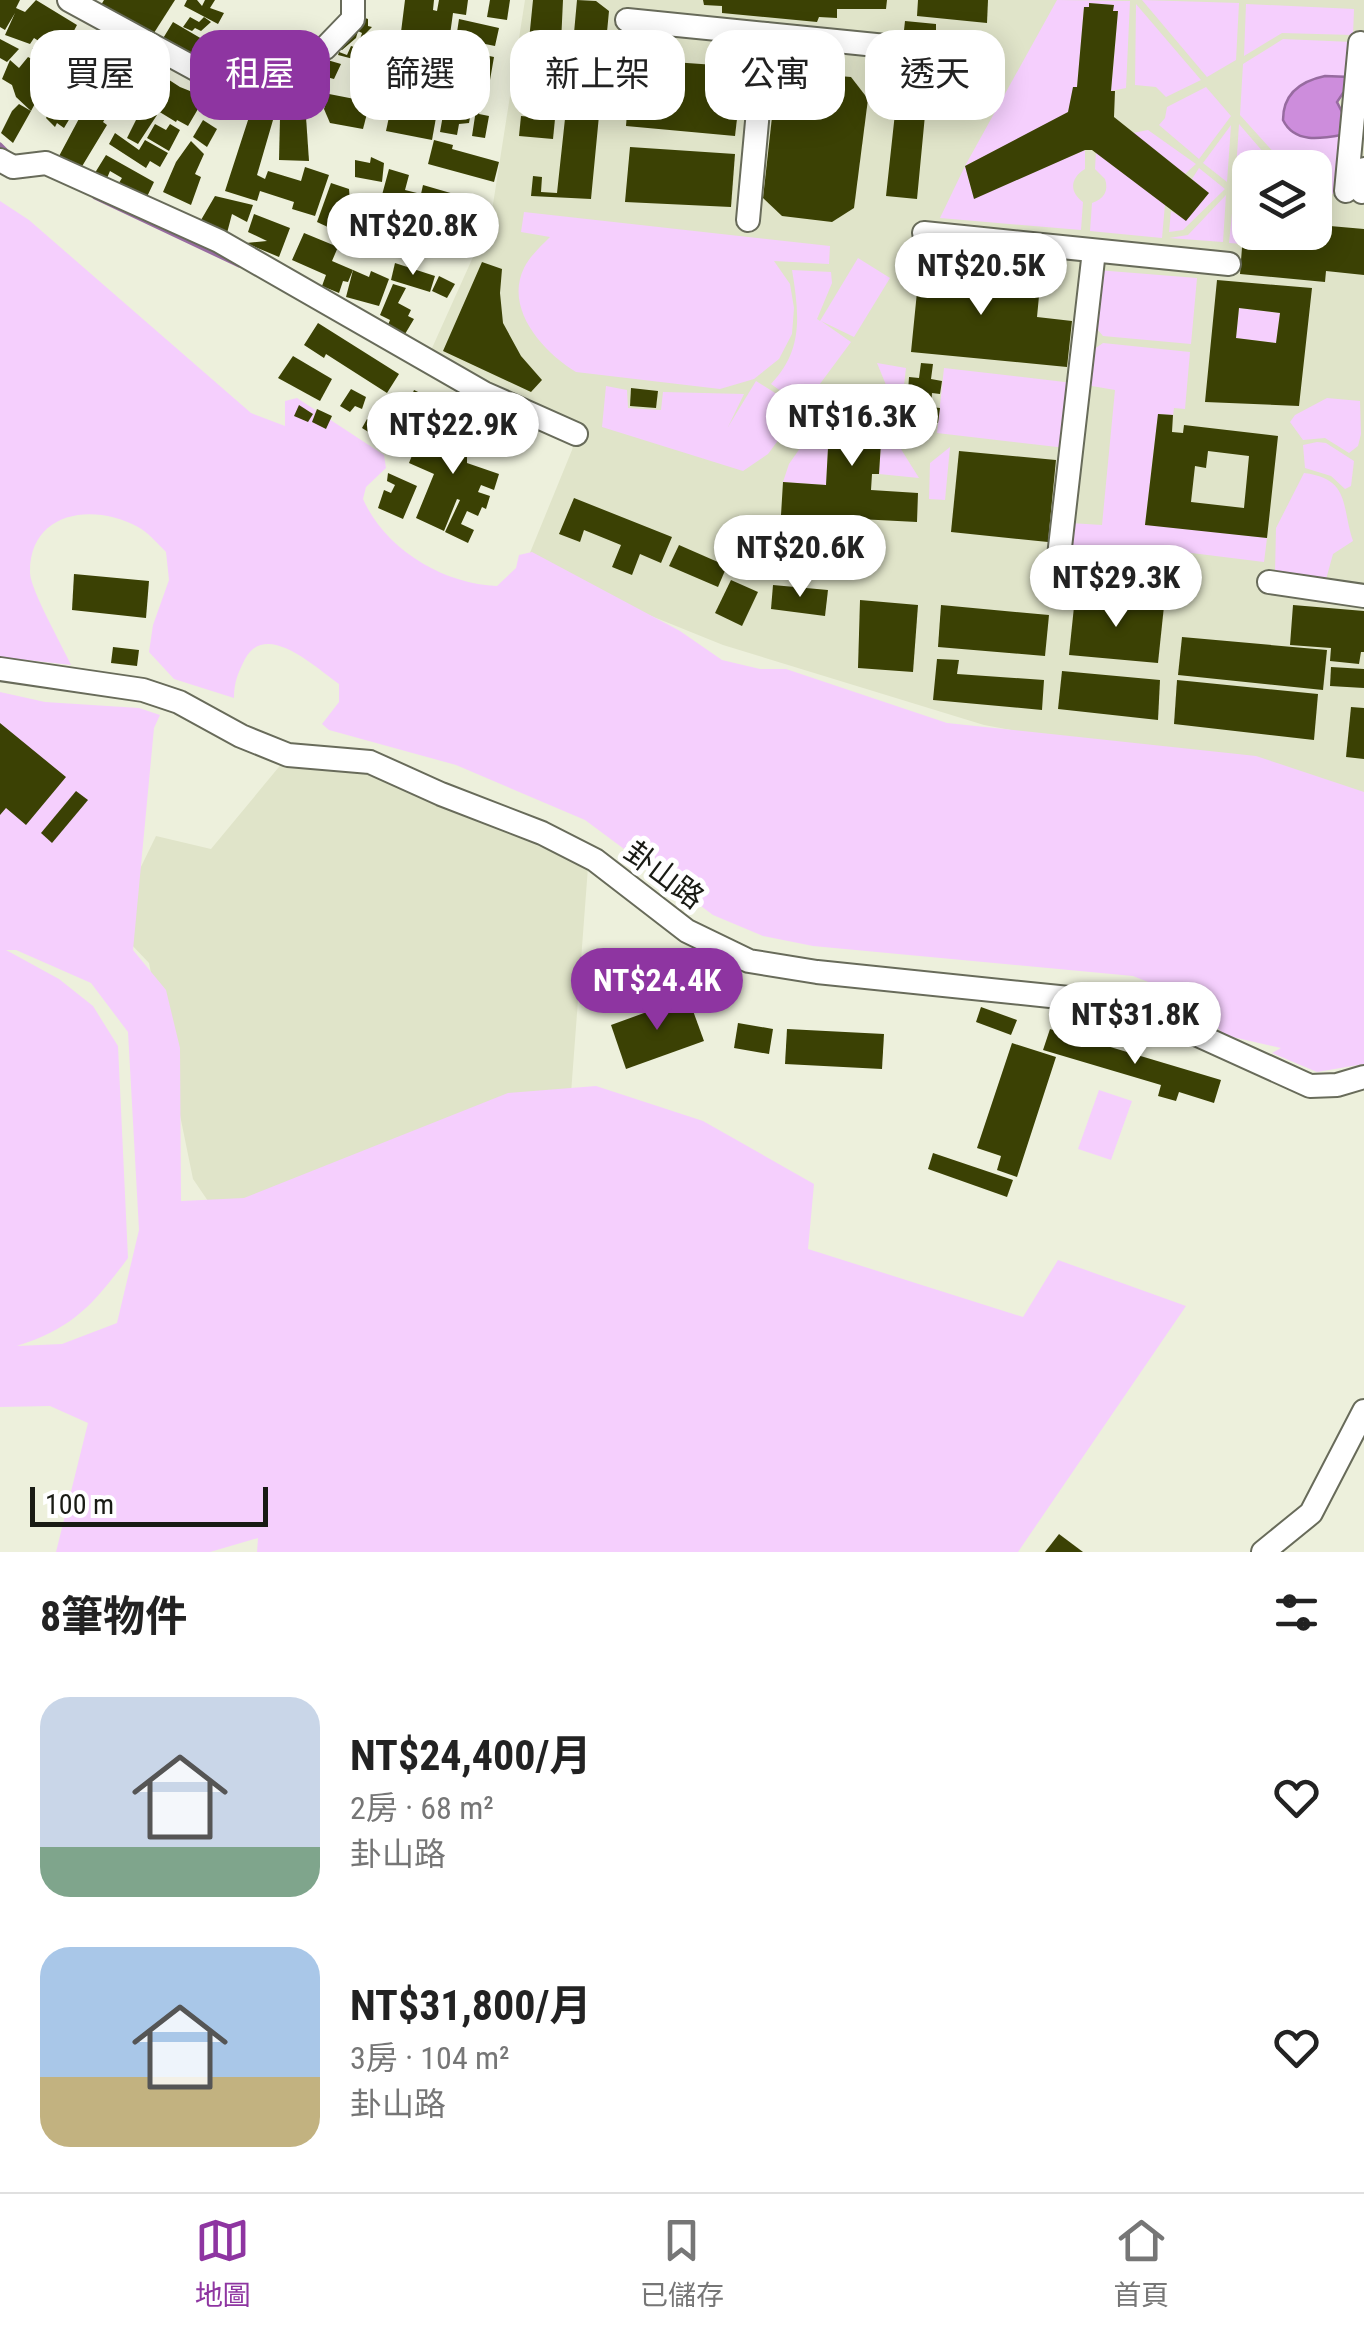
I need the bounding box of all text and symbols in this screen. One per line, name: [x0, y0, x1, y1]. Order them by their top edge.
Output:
chip: 買屋: [30, 30, 170, 120]
chip: 租屋: [190, 30, 330, 120]
chip: 篩選: [350, 30, 490, 120]
chip: 新上架: [510, 30, 685, 120]
chip: 公寓: [705, 30, 845, 120]
chip: 透天: [865, 30, 1005, 120]
map controls: [1232, 150, 1332, 250]
button: layers: [1232, 150, 1332, 250]
pin: NT$20.8K: [310, 193, 516, 278]
text: NT$20.8K: [349, 206, 477, 244]
pin: NT$20.5K: [878, 233, 1084, 318]
text: NT$20.5K: [917, 246, 1045, 284]
pin: NT$16.3K: [749, 384, 955, 469]
pin: NT$22.9K: [350, 392, 556, 477]
text: NT$16.3K: [788, 397, 916, 435]
text: NT$22.9K: [389, 405, 517, 443]
pin: NT$20.6K: [697, 515, 903, 600]
text: NT$20.6K: [736, 528, 864, 566]
pin: NT$29.3K: [1013, 545, 1219, 630]
text: NT$29.3K: [1052, 558, 1180, 596]
street label: 卦山路: [618, 834, 711, 916]
pin: NT$24.4K: [554, 948, 760, 1033]
text: NT$24.4K: [593, 961, 721, 999]
pin: NT$31.8K: [1032, 982, 1238, 1067]
text: NT$31.8K: [1071, 995, 1199, 1033]
scale bar: [30, 1482, 268, 1526]
text: 100 m: [45, 1488, 114, 1521]
icon: filters: [1269, 1585, 1324, 1640]
text: 8筆物件: [40, 1592, 187, 1641]
text: NT$24,400/月: [350, 1731, 591, 1780]
icon: home: [120, 1737, 240, 1857]
icon: heart: [1269, 1770, 1324, 1825]
text: 2房 · 68 m²: [350, 1789, 494, 1827]
text: 卦山路: [350, 1835, 446, 1873]
text: NT$31,800/月: [350, 1981, 591, 2030]
icon: home: [120, 1987, 240, 2107]
icon: heart: [1269, 2020, 1324, 2075]
text: 3房 · 104 m²: [350, 2039, 510, 2077]
text: 卦山路: [350, 2085, 446, 2123]
tab: 地圖: [195, 2213, 251, 2313]
tab: 已儲存: [640, 2213, 724, 2313]
tab: 首頁: [1113, 2213, 1169, 2313]

